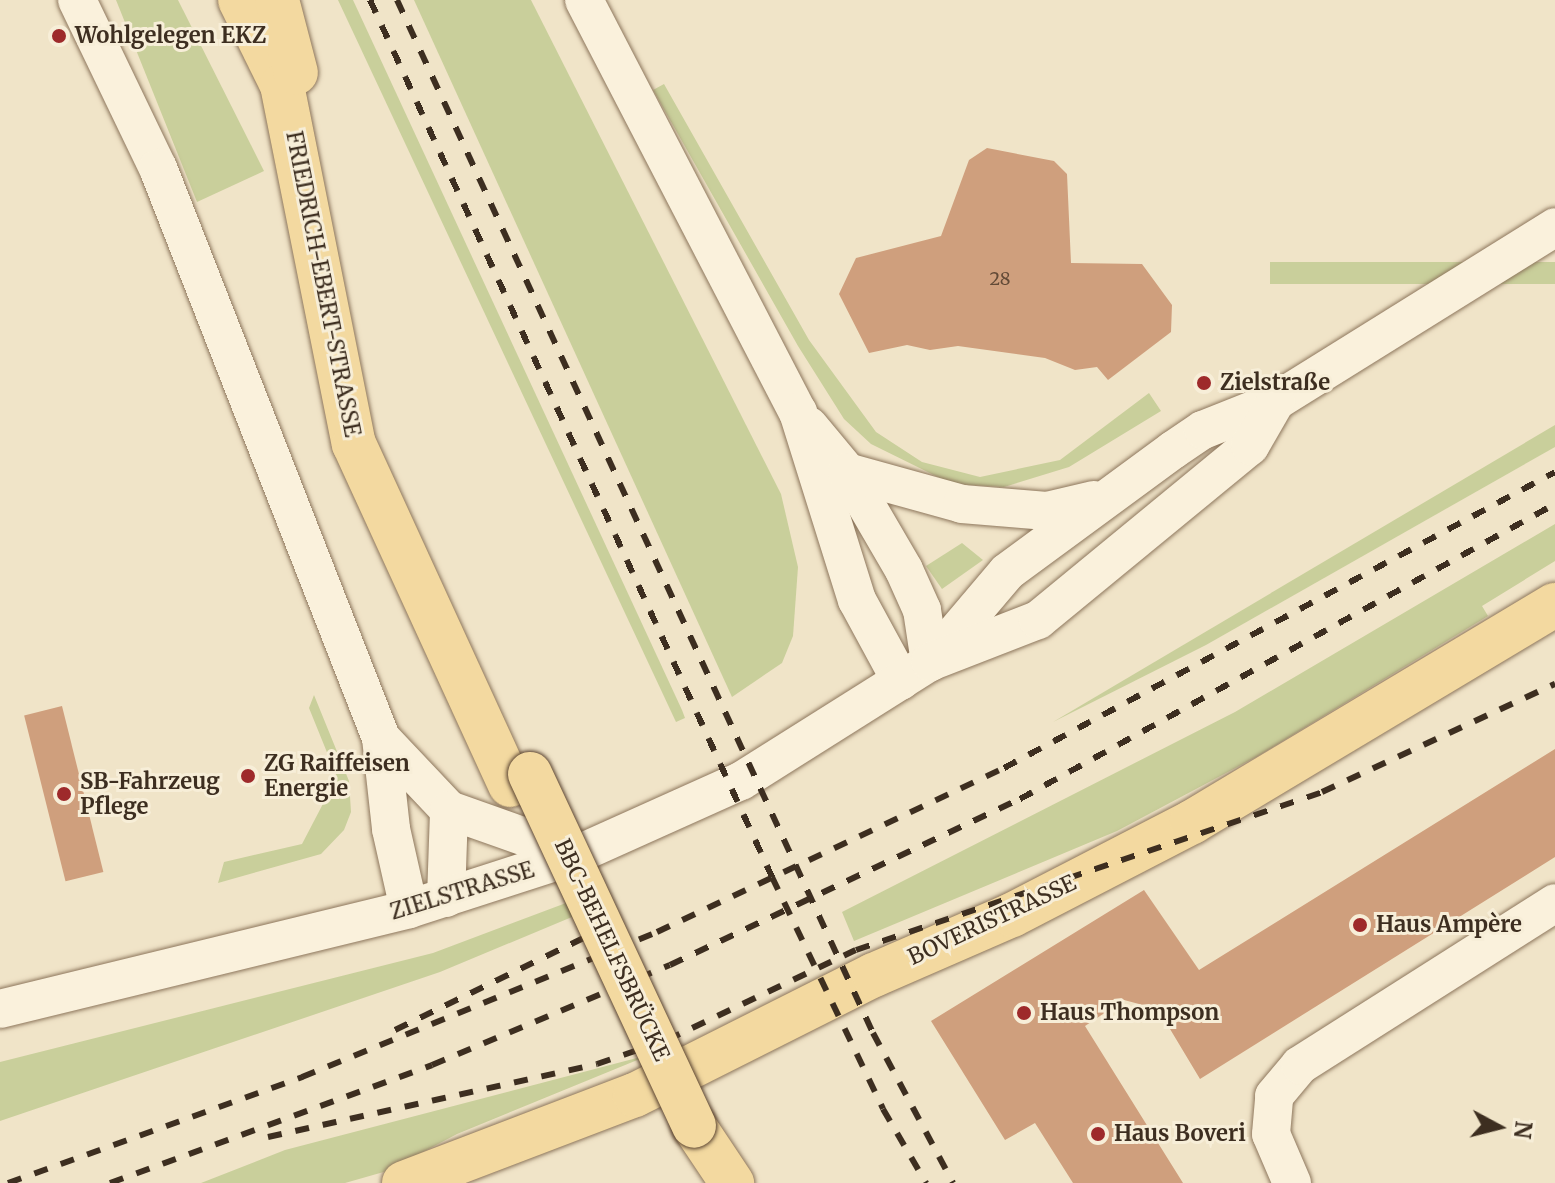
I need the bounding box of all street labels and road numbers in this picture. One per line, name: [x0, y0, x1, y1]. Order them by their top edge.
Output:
street label: FRIEDRICH-EBERT-STRASSE: [280, 129, 366, 439]
street label: BBC-BEHELFSBRÜCKE: [549, 835, 675, 1065]
street label: ZIELSTRASSE: [387, 857, 537, 925]
street label: BOVERISTRASSE: [904, 870, 1080, 970]

